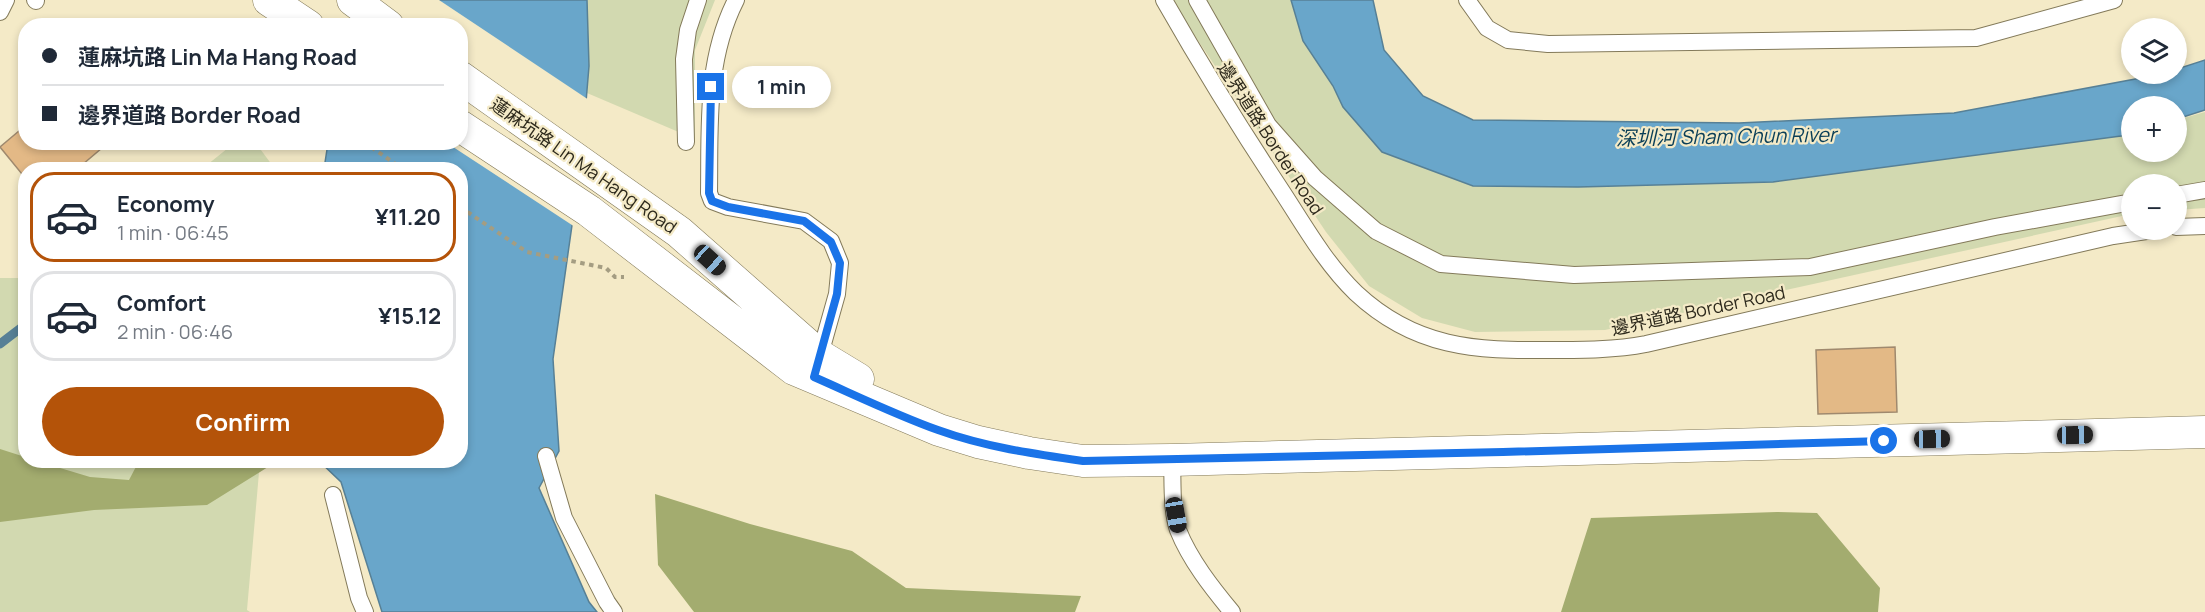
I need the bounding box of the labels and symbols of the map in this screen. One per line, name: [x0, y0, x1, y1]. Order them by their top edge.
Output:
street label: 邊界道路 Border Road: [1213, 57, 1329, 219]
callout: 1 min: [732, 66, 831, 108]
route end: [697, 73, 724, 100]
street label: 蓮麻坑路 Lin Ma Hang Road: [486, 92, 682, 238]
water label: 深圳河 Sham Chun River: [1616, 121, 1839, 151]
car: [691, 241, 729, 279]
street label: 邊界道路 Border Road: [1609, 280, 1787, 340]
car: [2057, 426, 2093, 444]
route start: [1870, 427, 1897, 454]
car: [1914, 430, 1950, 448]
car: [1164, 496, 1188, 534]

